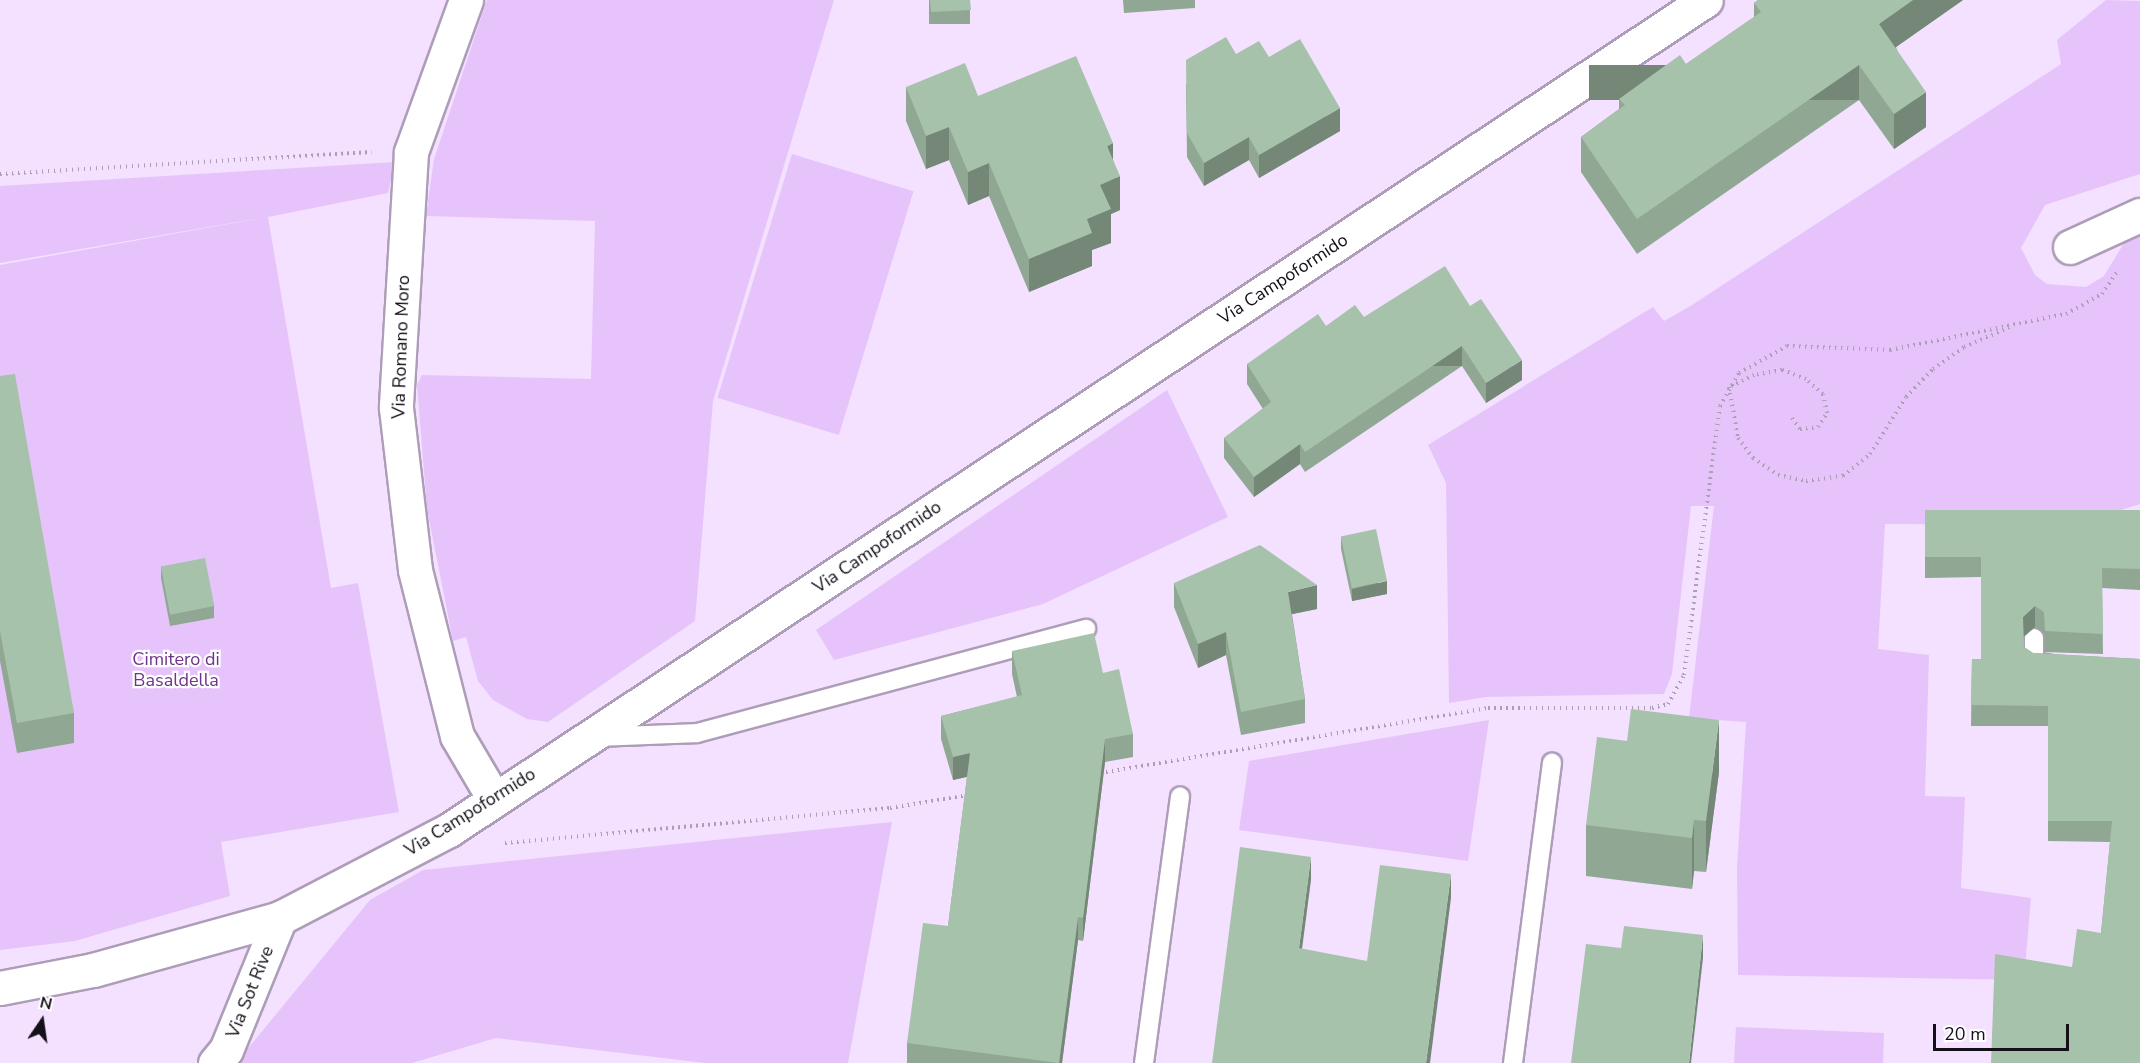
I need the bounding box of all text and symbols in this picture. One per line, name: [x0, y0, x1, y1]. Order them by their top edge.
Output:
street label: Via Campoformido: [1214, 229, 1352, 329]
street label: Via Romano Moro: [388, 275, 414, 419]
street label: Via Campoformido: [809, 496, 945, 598]
park label: Cimitero di Basaldella: [132, 649, 220, 692]
street label: Via Campoformido: [401, 763, 539, 861]
street label: Via Sot Rive: [222, 943, 278, 1041]
north arrow: [12, 991, 72, 1051]
text: N: [38, 991, 54, 1016]
scale bar: [1936, 1012, 2072, 1050]
text: 20 m: [1944, 1022, 1986, 1046]

